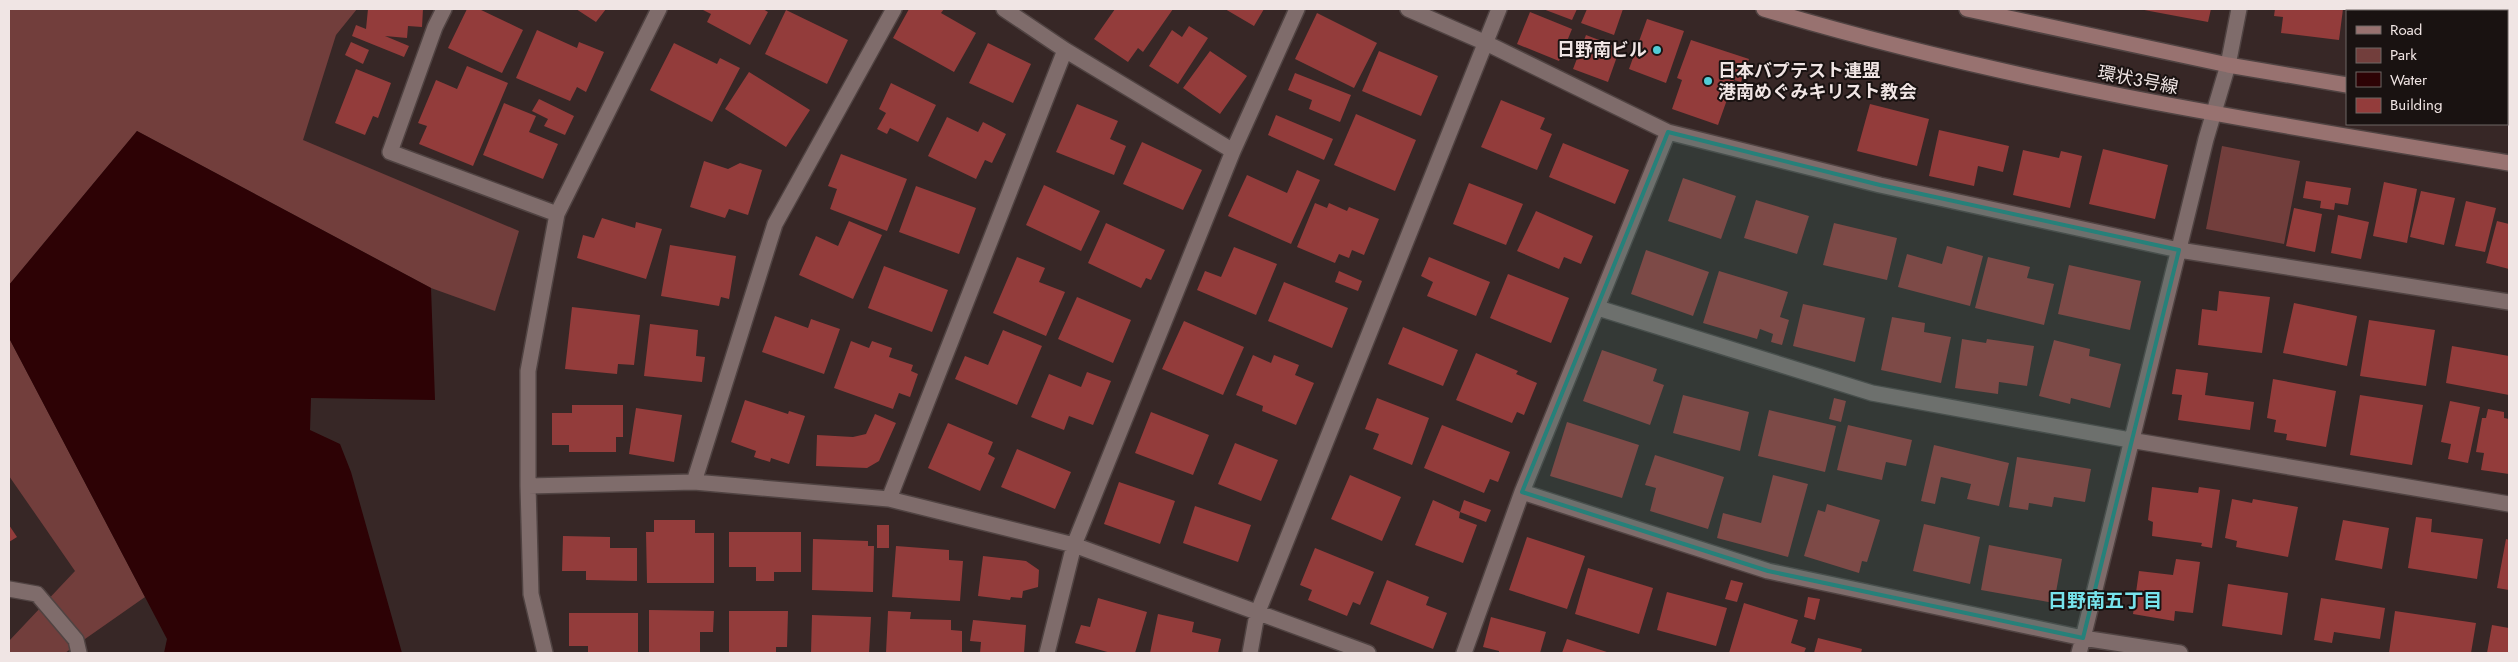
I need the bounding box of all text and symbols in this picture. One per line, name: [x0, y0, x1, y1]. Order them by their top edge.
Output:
legend: [2346, 10, 2508, 125]
text: Road: [2390, 19, 2422, 41]
place label: 日野南ビル: [1557, 37, 1647, 63]
marker: 日野南ビル: [1651, 44, 1663, 56]
text: Park: [2390, 44, 2417, 66]
place label: 日本バプテスト連盟 港南めぐみキリスト教会: [1718, 58, 1917, 105]
street label: 環状3号線: [2095, 59, 2181, 101]
text: Water: [2390, 69, 2428, 91]
marker: 日本バプテスト連盟 港南めぐみキリスト教会: [1702, 75, 1714, 87]
text: Building: [2390, 94, 2442, 116]
district label: 日野南五丁目: [2048, 587, 2162, 614]

